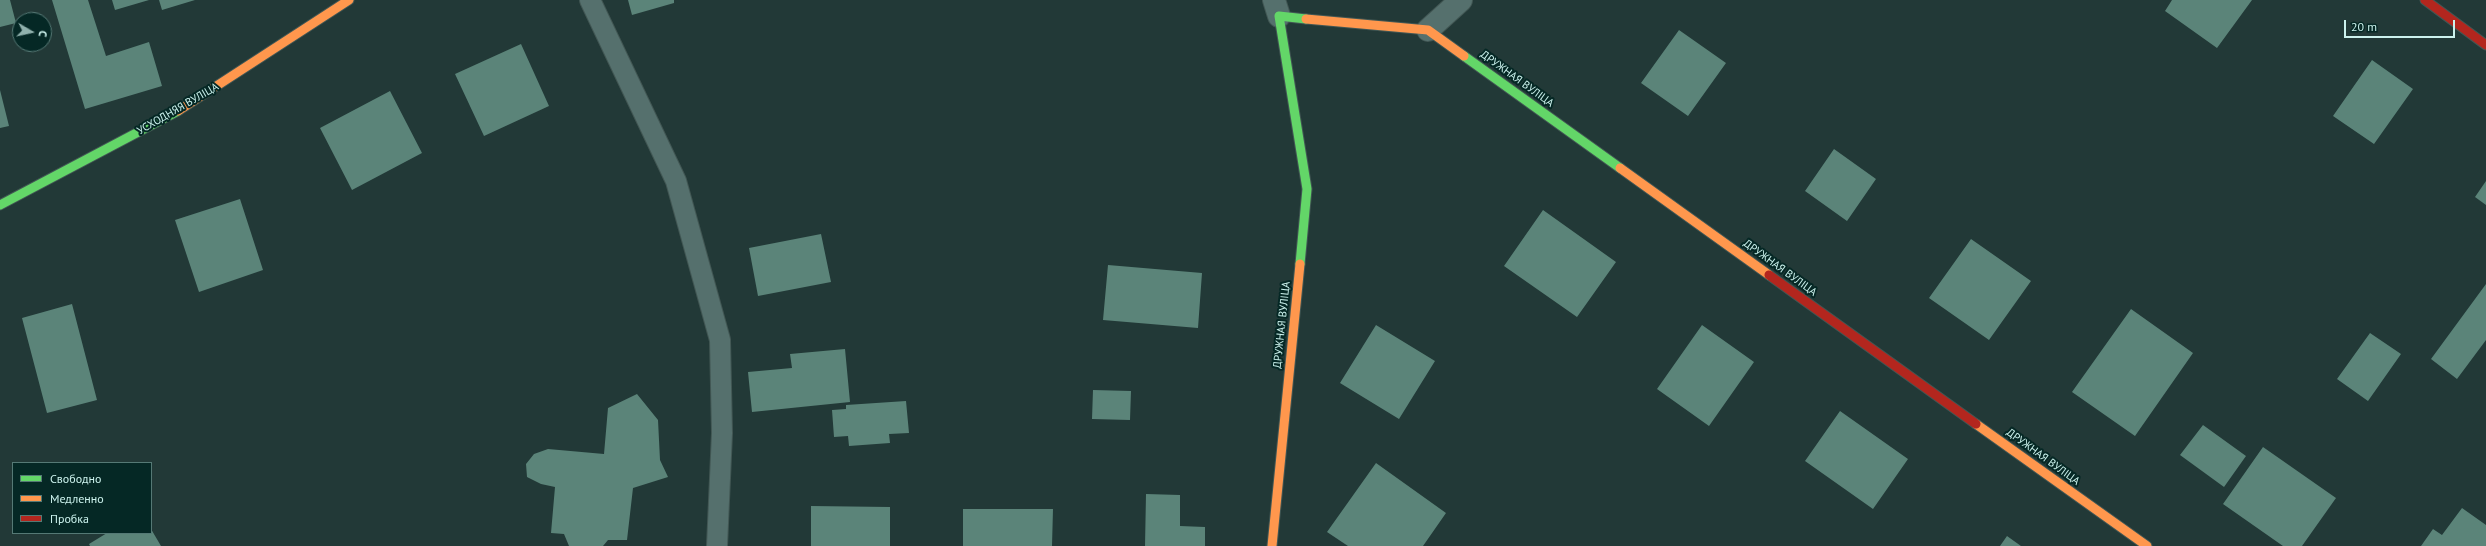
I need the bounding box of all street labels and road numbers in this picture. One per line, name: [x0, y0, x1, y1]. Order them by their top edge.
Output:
street label: ДРУЖНАЯ ВУЛІЦА: [1478, 48, 1556, 110]
street label: УСХОДНЯЯ ВУЛІЦА: [135, 80, 221, 138]
street label: ДРУЖНАЯ ВУЛІЦА: [1741, 237, 1819, 299]
street label: ДРУЖНАЯ ВУЛІЦА: [1271, 281, 1293, 369]
street label: ДРУЖНАЯ ВУЛІЦА: [2004, 426, 2082, 488]

